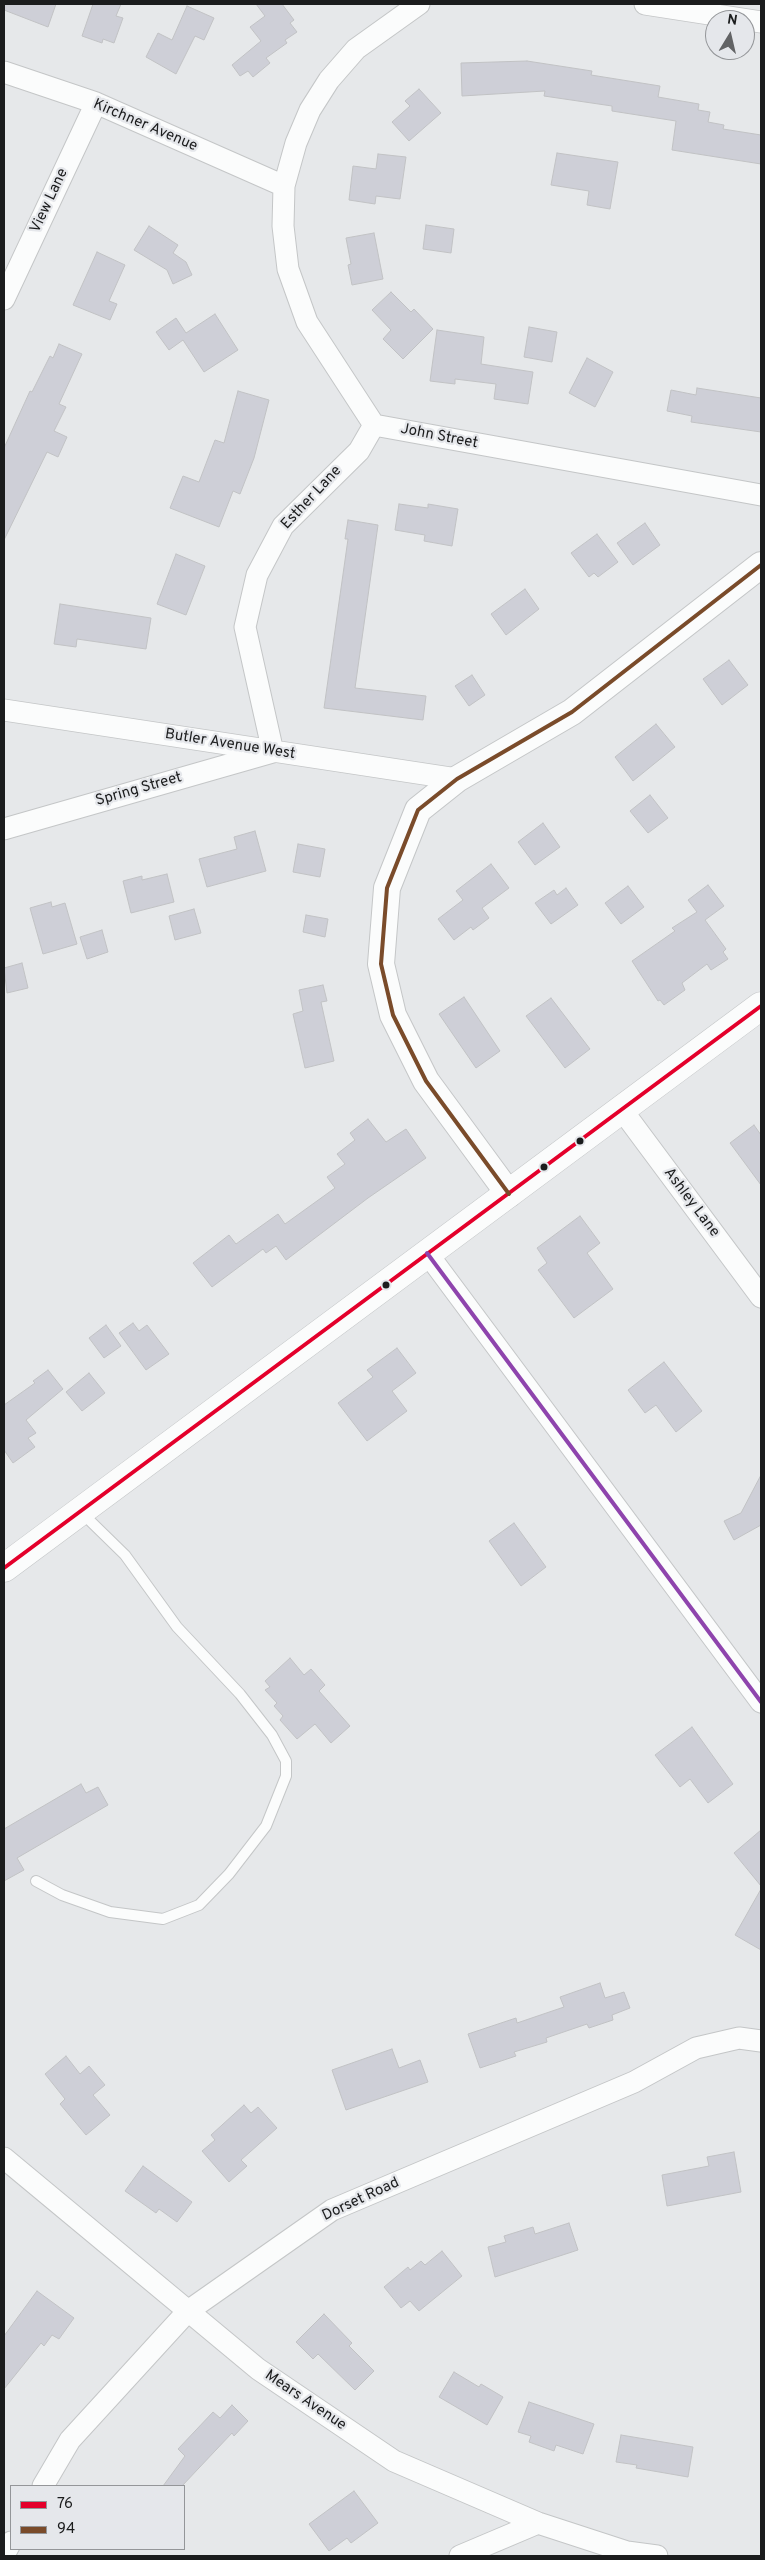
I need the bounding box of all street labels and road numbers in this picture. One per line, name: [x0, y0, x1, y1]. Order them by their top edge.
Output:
street label: Kirchner Avenue: [90, 96, 200, 156]
street label: View Lane: [27, 166, 73, 236]
street label: John Street: [399, 421, 479, 453]
street label: Esther Lane: [278, 462, 346, 534]
street label: Butler Avenue West: [164, 726, 296, 764]
street label: Spring Street: [94, 769, 184, 811]
street label: Ashley Lane: [659, 1165, 723, 1241]
street label: Dorset Road: [320, 2174, 402, 2226]
street label: Mears Avenue: [261, 2367, 349, 2435]

